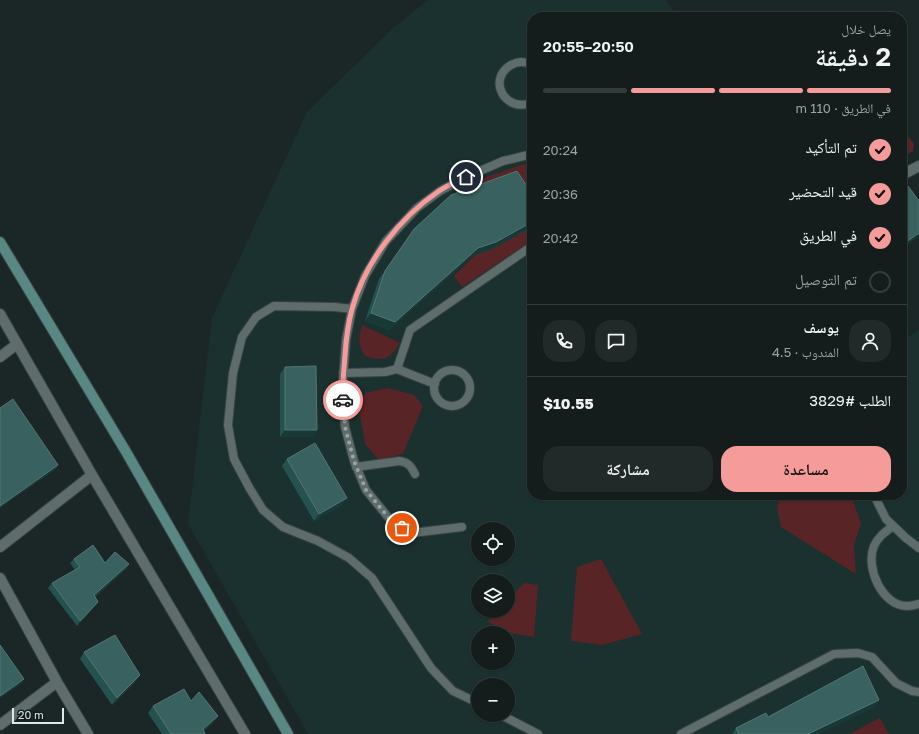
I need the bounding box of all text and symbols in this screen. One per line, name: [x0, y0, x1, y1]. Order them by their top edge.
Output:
text: يصل خلال: [842, 21, 891, 37]
text: 20:50–20:55: [543, 37, 634, 55]
text: 2 دقيقة: [815, 41, 891, 72]
text: في الطريق · 110 m: [795, 100, 891, 116]
text: تم التأكيد: [806, 138, 857, 156]
icon: check: [869, 139, 891, 161]
text: 20:24: [543, 142, 578, 158]
pin: [449, 160, 483, 194]
icon: home: [455, 166, 477, 188]
text: قيد التحضير: [789, 182, 857, 200]
icon: check: [869, 183, 891, 205]
text: 20:36: [543, 186, 578, 202]
text: في الطريق: [800, 226, 857, 244]
icon: check: [869, 227, 891, 249]
text: 20:42: [543, 230, 578, 246]
text: تم التوصيل: [795, 270, 857, 288]
text: يوسف: [804, 318, 839, 336]
button: phone: [543, 320, 585, 362]
button: chat: [595, 320, 637, 362]
button: person: [849, 320, 891, 362]
text: المندوب · 4.5: [772, 344, 839, 360]
courier: [323, 380, 363, 420]
icon: car: [332, 389, 354, 411]
text: الطلب #3829: [809, 391, 891, 409]
text: $10.55: [543, 394, 594, 412]
button: مشاركة: [543, 446, 713, 492]
button: مساعدة: [721, 446, 891, 492]
pin: [385, 511, 419, 545]
icon: bag: [391, 517, 413, 539]
map controls: [471, 522, 515, 722]
button: locate: [471, 522, 515, 566]
button: layers: [471, 574, 515, 618]
button: +: [471, 626, 515, 670]
button: −: [471, 678, 515, 722]
scale bar: [12, 706, 64, 725]
text: 20 m: [18, 708, 44, 721]

